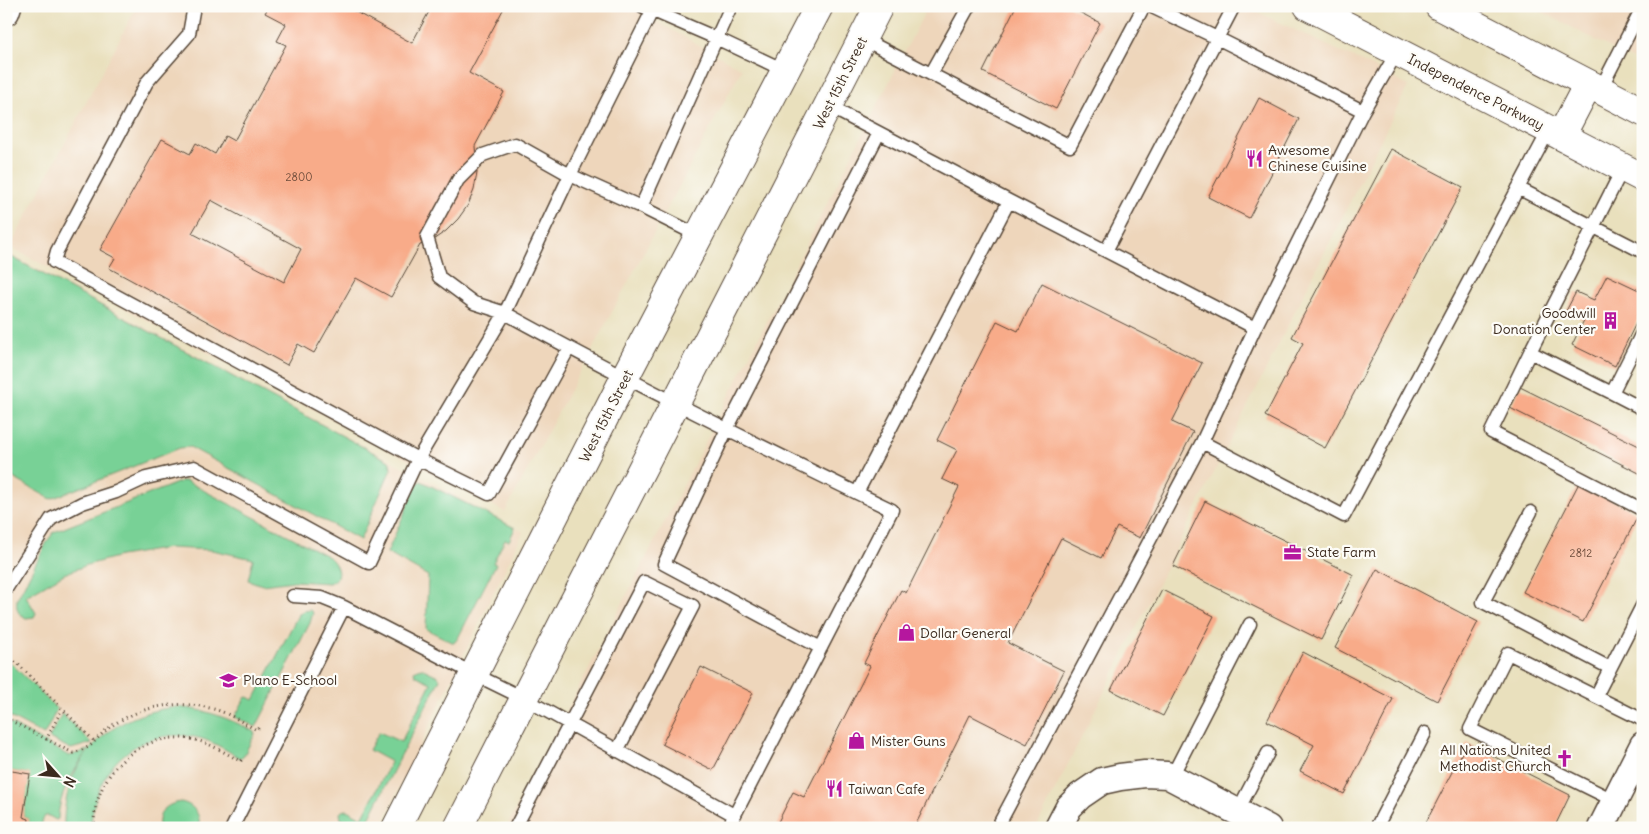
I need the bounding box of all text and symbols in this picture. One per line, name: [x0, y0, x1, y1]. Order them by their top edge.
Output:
street label: West 15th Street: [809, 34, 871, 132]
street label: Independence Parkway: [1405, 50, 1547, 134]
place label: Awesome Chinese Cuisine: [1268, 141, 1367, 175]
restaurant icon: Awesome Chinese Cuisine: [1244, 148, 1264, 168]
house number: 2800: [286, 170, 312, 184]
place label: Goodwill Donation Center: [1493, 304, 1596, 338]
building icon: Goodwill Donation Center: [1600, 311, 1620, 331]
street label: West 15th Street: [575, 367, 637, 465]
office icon: State Farm: [1283, 542, 1303, 562]
place label: State Farm: [1307, 543, 1376, 561]
house number: 2812: [1570, 546, 1592, 560]
shop icon: Dollar General: [896, 623, 916, 643]
place label: Dollar General: [920, 624, 1011, 642]
school or university icon: Plano E-School: [219, 670, 239, 690]
place label: Plano E-School: [243, 671, 337, 689]
shop icon: Mister Guns: [847, 731, 867, 751]
place label: Mister Guns: [871, 732, 946, 750]
place label: All Nations United Methodist Church: [1440, 741, 1551, 775]
church icon: All Nations United Methodist Church: [1555, 748, 1575, 768]
north arrow: [32, 752, 82, 802]
text: N: [59, 774, 80, 790]
restaurant icon: Taiwan Cafe: [824, 779, 844, 799]
place label: Taiwan Cafe: [848, 780, 925, 798]

